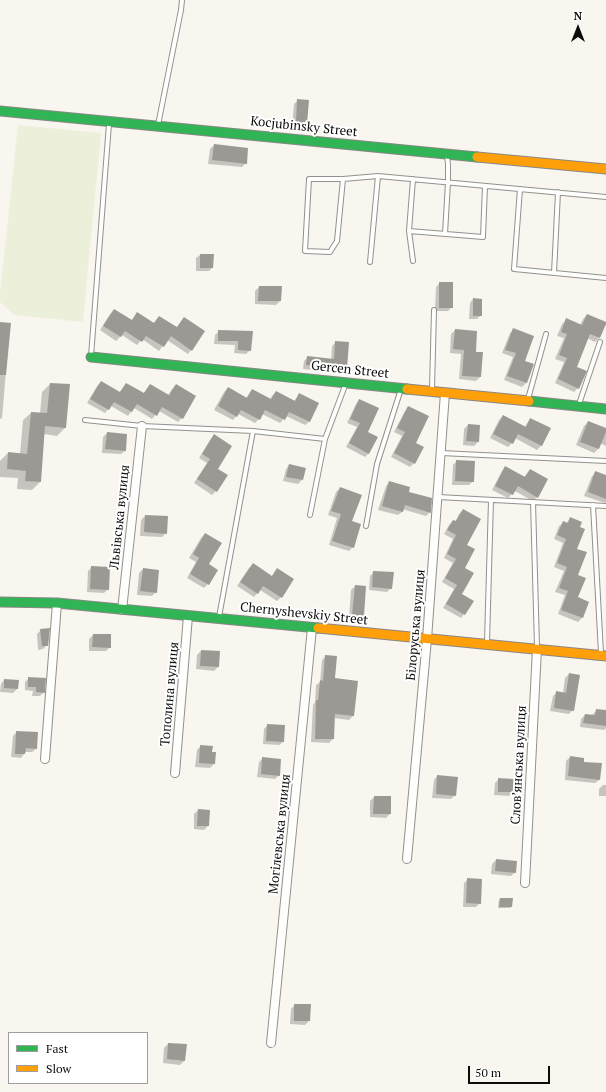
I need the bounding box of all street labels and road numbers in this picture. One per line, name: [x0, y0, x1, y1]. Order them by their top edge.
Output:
street label: Kocjubinsky Street: [250, 114, 358, 140]
street label: Gercen Street: [310, 358, 390, 382]
street label: Львівська вулиця: [107, 464, 133, 570]
street label: Білоруська вулиця: [403, 569, 429, 681]
street label: Chernyshevskiy Street: [239, 600, 369, 628]
street label: Тополина вулиця: [158, 641, 182, 747]
street label: Слов’янська вулиця: [508, 705, 530, 825]
street label: Могілевська вулиця: [266, 773, 294, 895]

